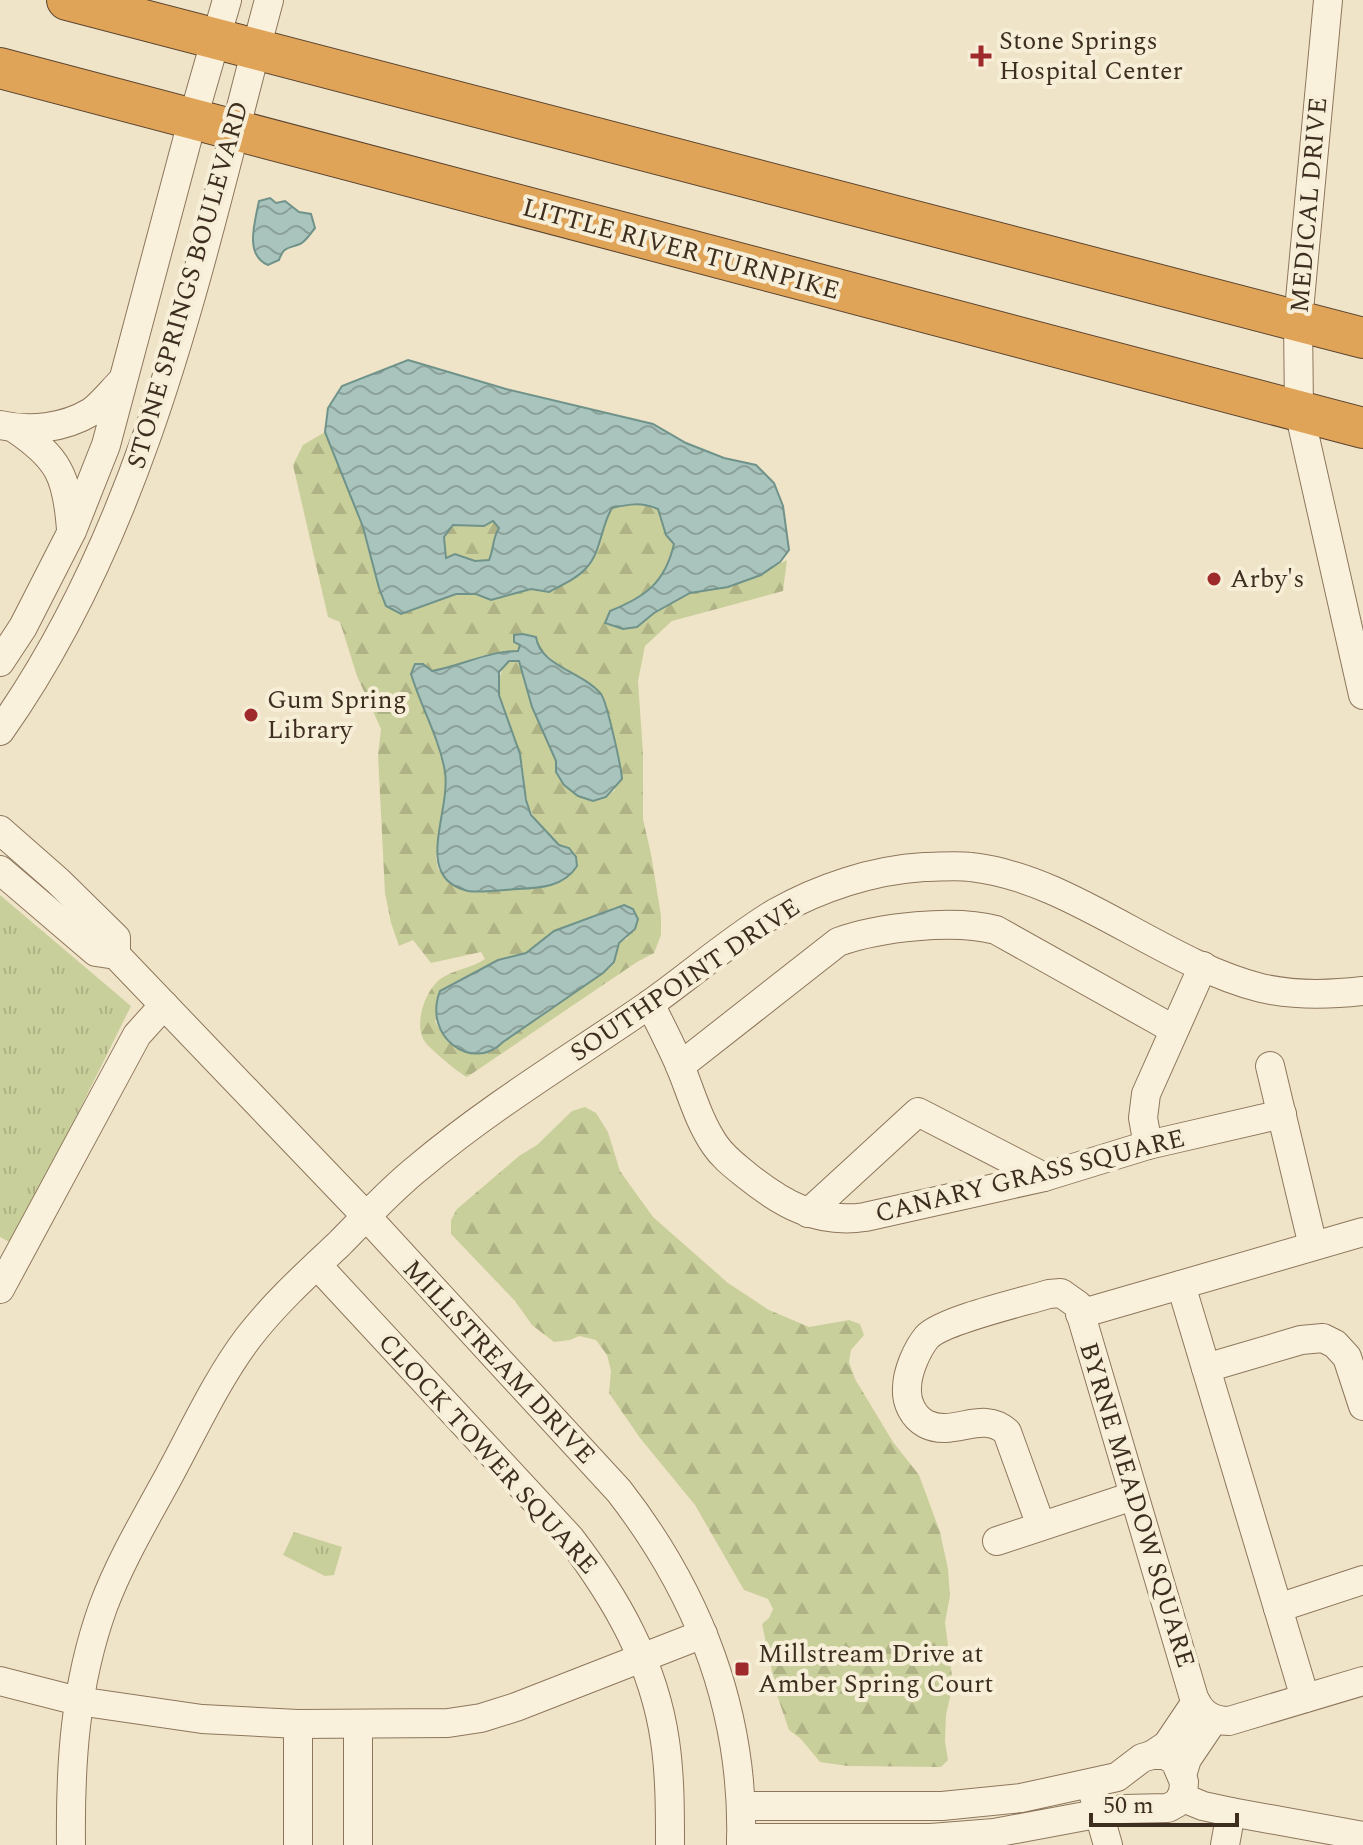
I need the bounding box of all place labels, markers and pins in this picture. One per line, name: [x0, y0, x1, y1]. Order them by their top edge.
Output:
place label: Stone Springs Hospital Center: [999, 21, 1183, 91]
marker: Stone Springs Hospital Center: [970, 45, 992, 67]
place label: Arby's: [1230, 559, 1305, 599]
marker: Arby's: [1205, 570, 1223, 588]
place label: Gum Spring Library: [267, 680, 407, 750]
marker: Gum Spring Library: [242, 706, 260, 724]
place label: Millstream Drive at Amber Spring Court: [758, 1634, 993, 1704]
marker: Millstream Drive at Amber Spring Court: [733, 1660, 751, 1678]

